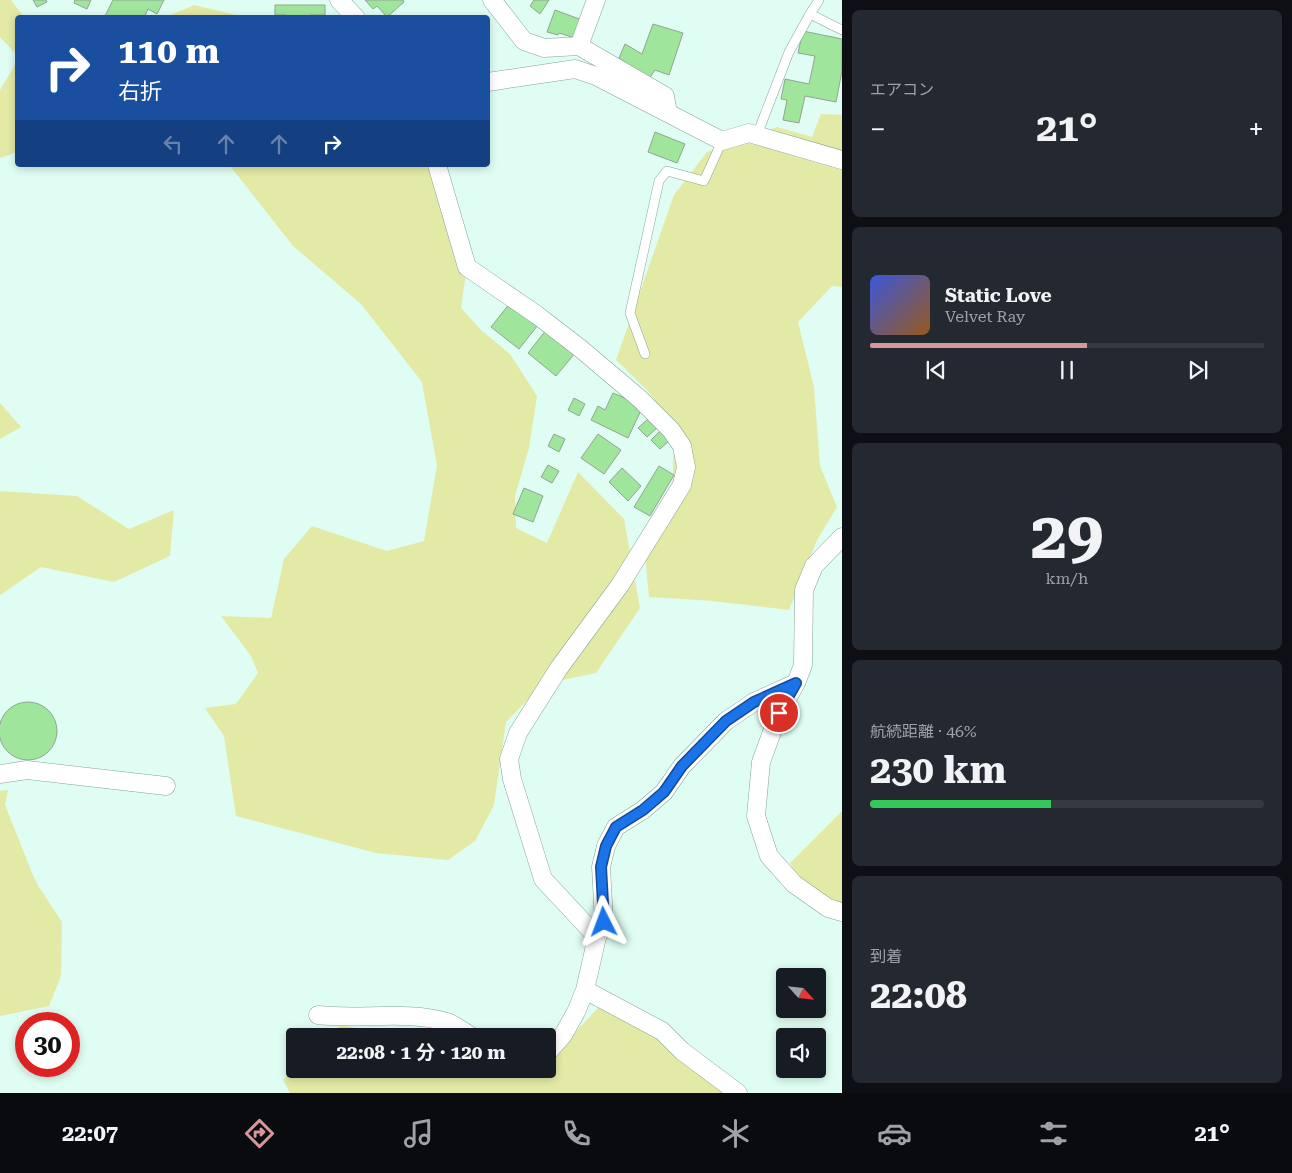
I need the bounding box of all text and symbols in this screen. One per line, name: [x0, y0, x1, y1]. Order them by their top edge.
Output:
text: 110 m: [118, 31, 219, 72]
icon: right: [35, 35, 100, 100]
text: 右折: [118, 79, 162, 104]
text: エアコン: [870, 80, 934, 99]
text: 21°: [1036, 106, 1098, 150]
text: −: [870, 113, 886, 146]
text: +: [1248, 113, 1264, 146]
icon: left: [159, 130, 187, 158]
icon: ahead: [212, 130, 240, 158]
icon: ahead: [265, 130, 293, 158]
icon: right: [318, 130, 346, 158]
text: Static Love: [945, 284, 1052, 307]
text: Velvet Ray: [945, 307, 1025, 326]
icon: previous: [922, 356, 950, 384]
icon: pause: [1053, 356, 1081, 384]
icon: next: [1184, 356, 1212, 384]
text: 29: [1031, 498, 1103, 574]
text: km/h: [1046, 569, 1088, 588]
pin: [758, 692, 800, 734]
icon: arrive: [765, 699, 793, 727]
text: 航続距離 · 46%: [870, 722, 977, 741]
text: 230 km: [870, 748, 1006, 792]
position arrow: [577, 895, 629, 947]
text: 到着: [870, 947, 902, 966]
north arrow: [776, 968, 826, 1018]
map controls: [776, 968, 826, 1078]
text: 22:08: [870, 973, 967, 1017]
speed limit sign: 30: [15, 1012, 80, 1077]
button: sound: [776, 1028, 826, 1078]
text: 22:08 · 1 分 · 120 m: [336, 1041, 506, 1064]
icon: directions: [242, 1116, 277, 1151]
icon: music: [401, 1116, 436, 1151]
icon: phone: [559, 1116, 594, 1151]
icon: climate: [718, 1116, 753, 1151]
icon: car: [877, 1116, 912, 1151]
icon: filters: [1036, 1116, 1071, 1151]
text: 22:07: [62, 1121, 118, 1146]
text: 21°: [1194, 1121, 1230, 1146]

